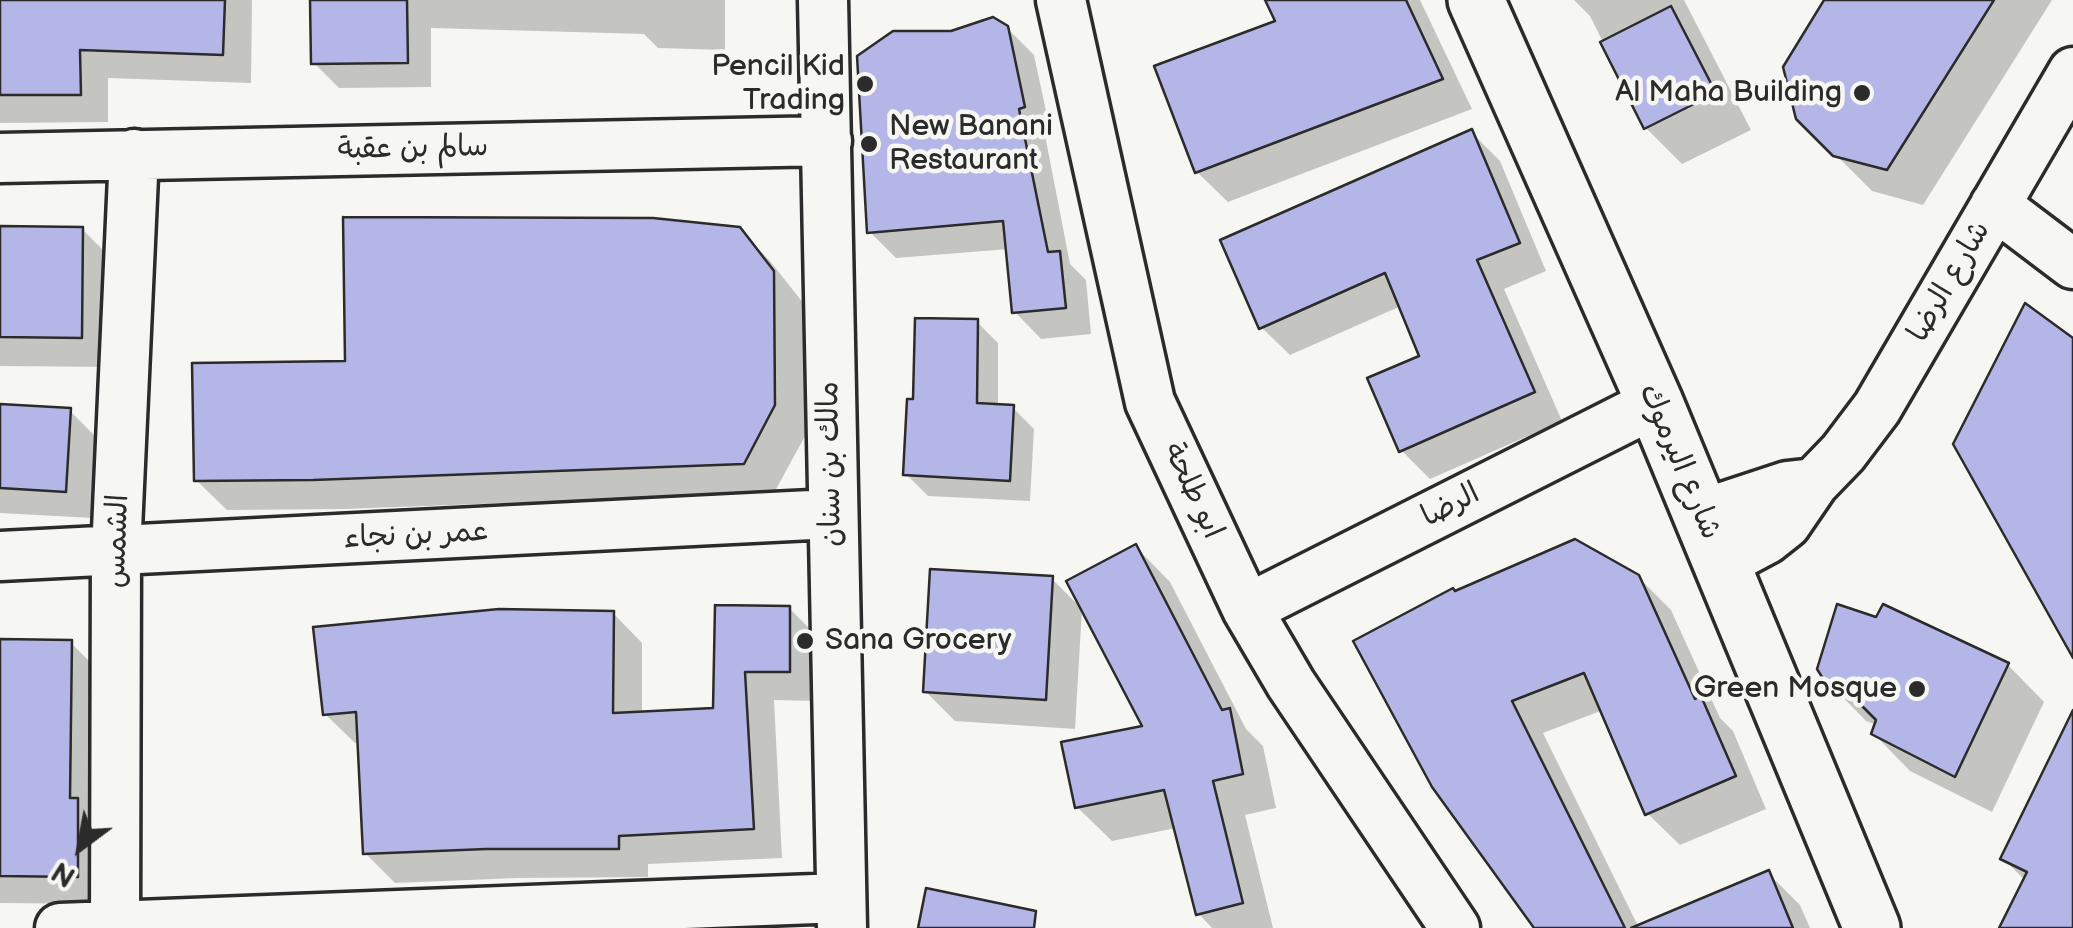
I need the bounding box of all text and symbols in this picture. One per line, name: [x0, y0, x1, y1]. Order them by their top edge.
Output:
place label: Pencil Kid Trading: [711, 49, 845, 120]
marker: Pencil Kid Trading: [854, 73, 876, 95]
place label: Al Maha Building: [1615, 75, 1842, 111]
marker: Al Maha Building: [1851, 82, 1873, 104]
place label: New Banani Restaurant: [889, 109, 1053, 180]
street label: سالم بن عقبة: [337, 130, 489, 168]
marker: New Banani Restaurant: [858, 133, 880, 155]
street label: شارع الرضا: [1901, 215, 1999, 349]
street label: شارع اليرموك: [1630, 379, 1728, 545]
street label: مالك بن سنان: [812, 381, 850, 547]
street label: ابو طلحة: [1154, 437, 1230, 545]
street label: الرضا: [1416, 476, 1486, 536]
street label: الشمس: [98, 493, 138, 589]
street label: عمر بن نجاء: [343, 514, 489, 558]
place label: Sana Grocery: [825, 623, 1012, 659]
marker: Sana Grocery: [794, 630, 816, 652]
place label: Green Mosque: [1694, 671, 1897, 707]
marker: Green Mosque: [1906, 678, 1928, 700]
north arrow: [30, 798, 130, 898]
text: N: [46, 854, 81, 893]

